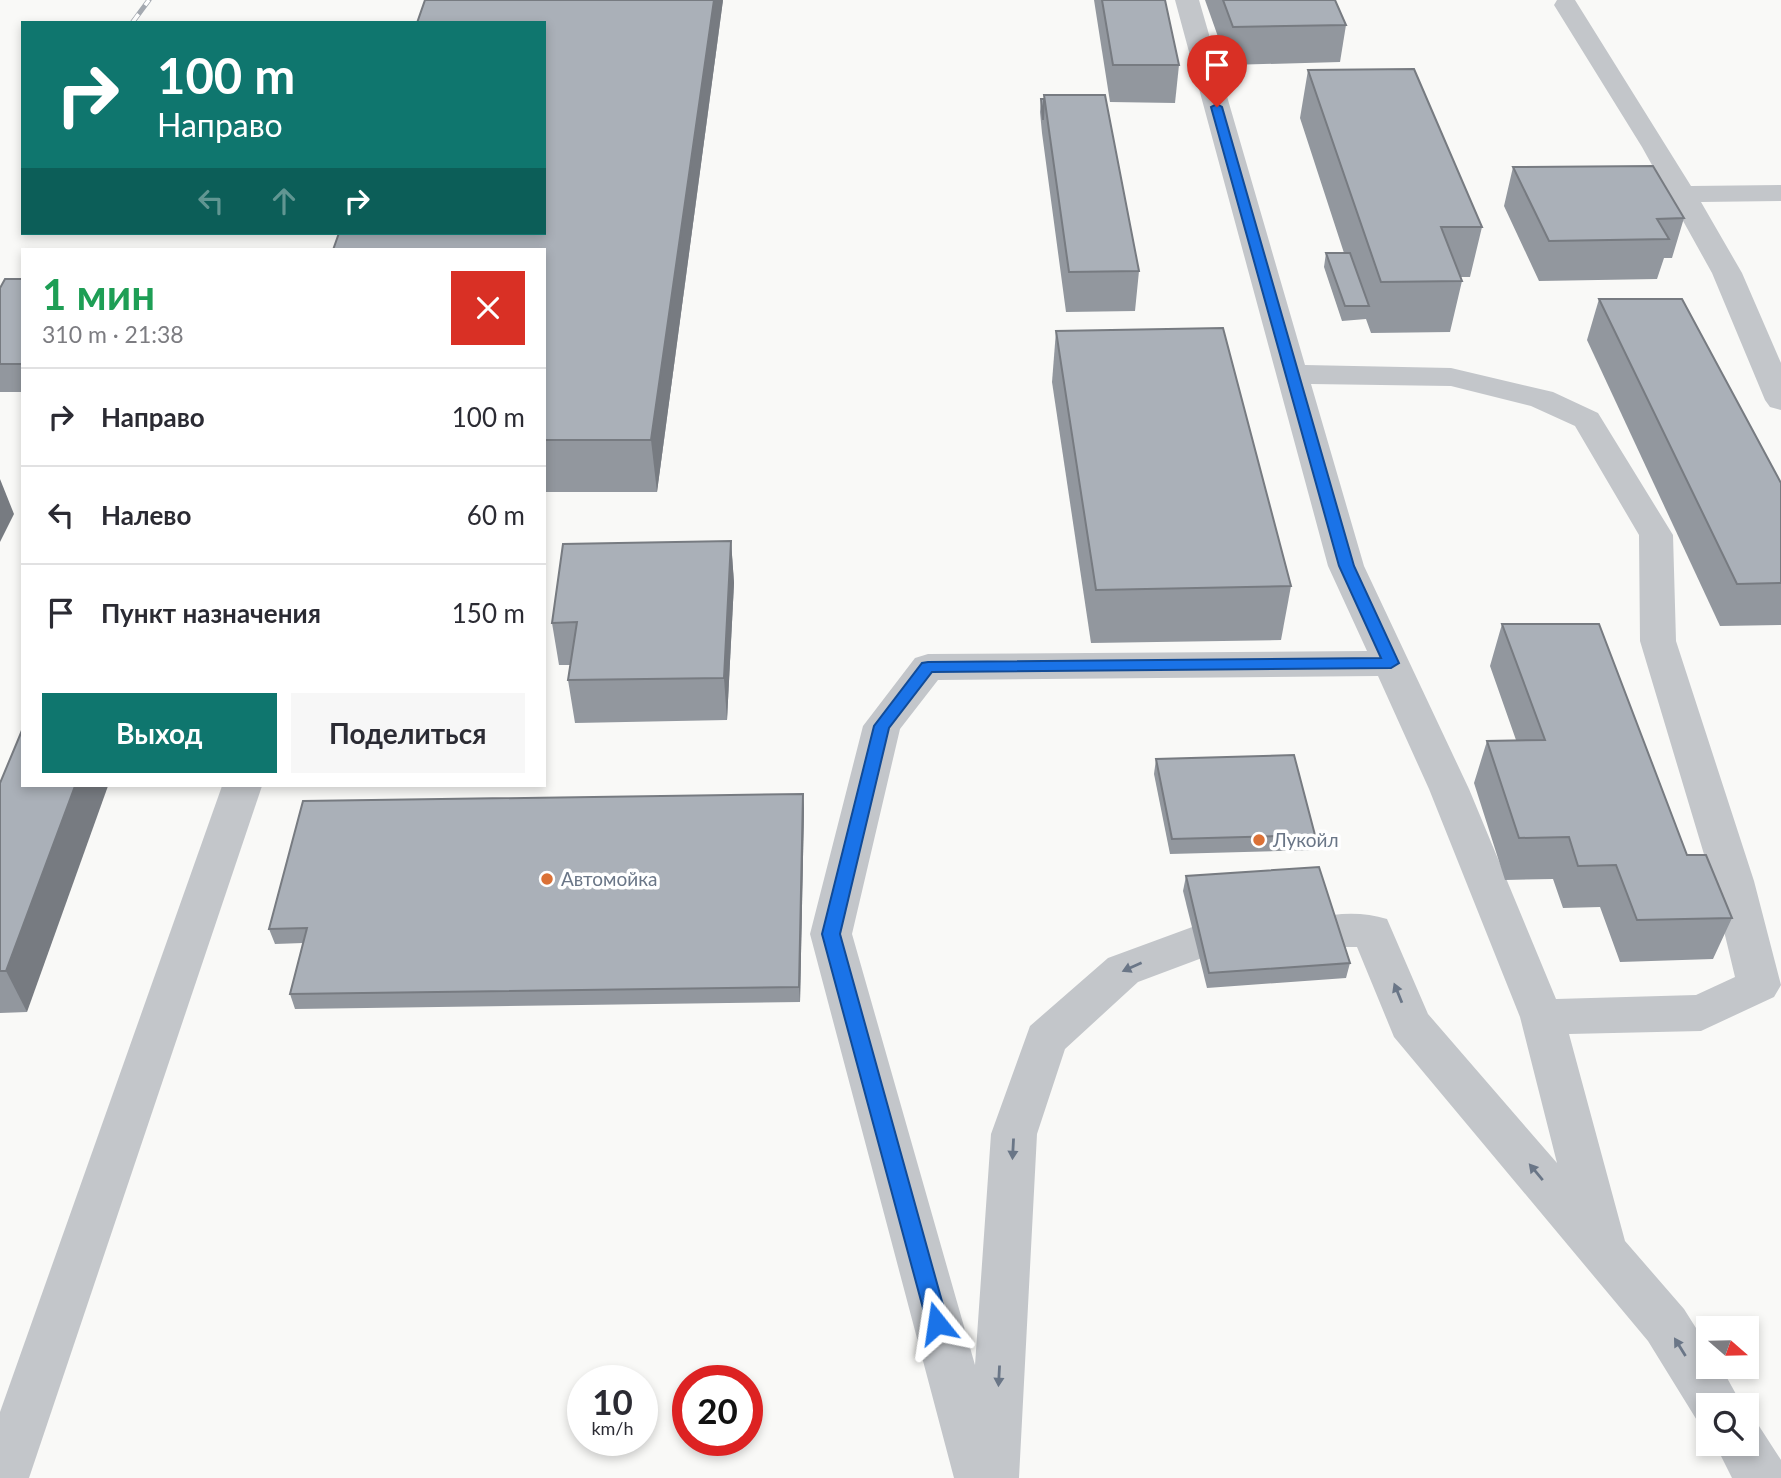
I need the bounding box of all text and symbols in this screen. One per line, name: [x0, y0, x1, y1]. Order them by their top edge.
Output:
pin: [1187, 35, 1247, 107]
text: 100 m: [157, 46, 295, 104]
icon: arrive: [1198, 46, 1236, 84]
icon: right: [42, 49, 133, 140]
text: Направо: [157, 105, 283, 144]
icon: left: [192, 182, 230, 220]
icon: ahead: [265, 182, 303, 220]
icon: right: [338, 182, 376, 220]
text: 1 мин: [42, 269, 155, 319]
button: close: [451, 271, 525, 345]
text: 310 m · 21:38: [42, 320, 184, 348]
icon: right: [42, 398, 80, 436]
text: Направо: [101, 401, 205, 433]
text: 100 m: [452, 401, 525, 433]
icon: left: [42, 496, 80, 534]
text: Налево: [101, 499, 191, 531]
text: 60 m: [467, 499, 525, 531]
icon: arrive: [42, 594, 80, 632]
text: Пункт назначения: [101, 597, 321, 629]
text: 150 m: [452, 597, 525, 629]
button: Выход: [42, 693, 277, 773]
button: Поделиться: [291, 693, 525, 773]
place label: Лукойл: [1272, 828, 1339, 851]
marker: Лукойл: [1251, 832, 1267, 848]
place label: Автомойка: [561, 867, 657, 890]
marker: Автомойка: [539, 871, 555, 887]
one-way arrow: [1121, 962, 1142, 973]
one-way arrow: [1392, 982, 1403, 1003]
one-way arrow: [1007, 1138, 1018, 1160]
one-way arrow: [1528, 1163, 1544, 1181]
position arrow: [900, 1286, 974, 1360]
north arrow: [1696, 1316, 1759, 1379]
map controls: [1696, 1316, 1759, 1456]
one-way arrow: [1674, 1338, 1687, 1357]
speed limit sign: 20: [672, 1365, 763, 1456]
one-way arrow: [994, 1365, 1005, 1387]
text: 10: [592, 1380, 633, 1422]
button: search: [1696, 1393, 1759, 1456]
text: km/h: [591, 1417, 634, 1439]

